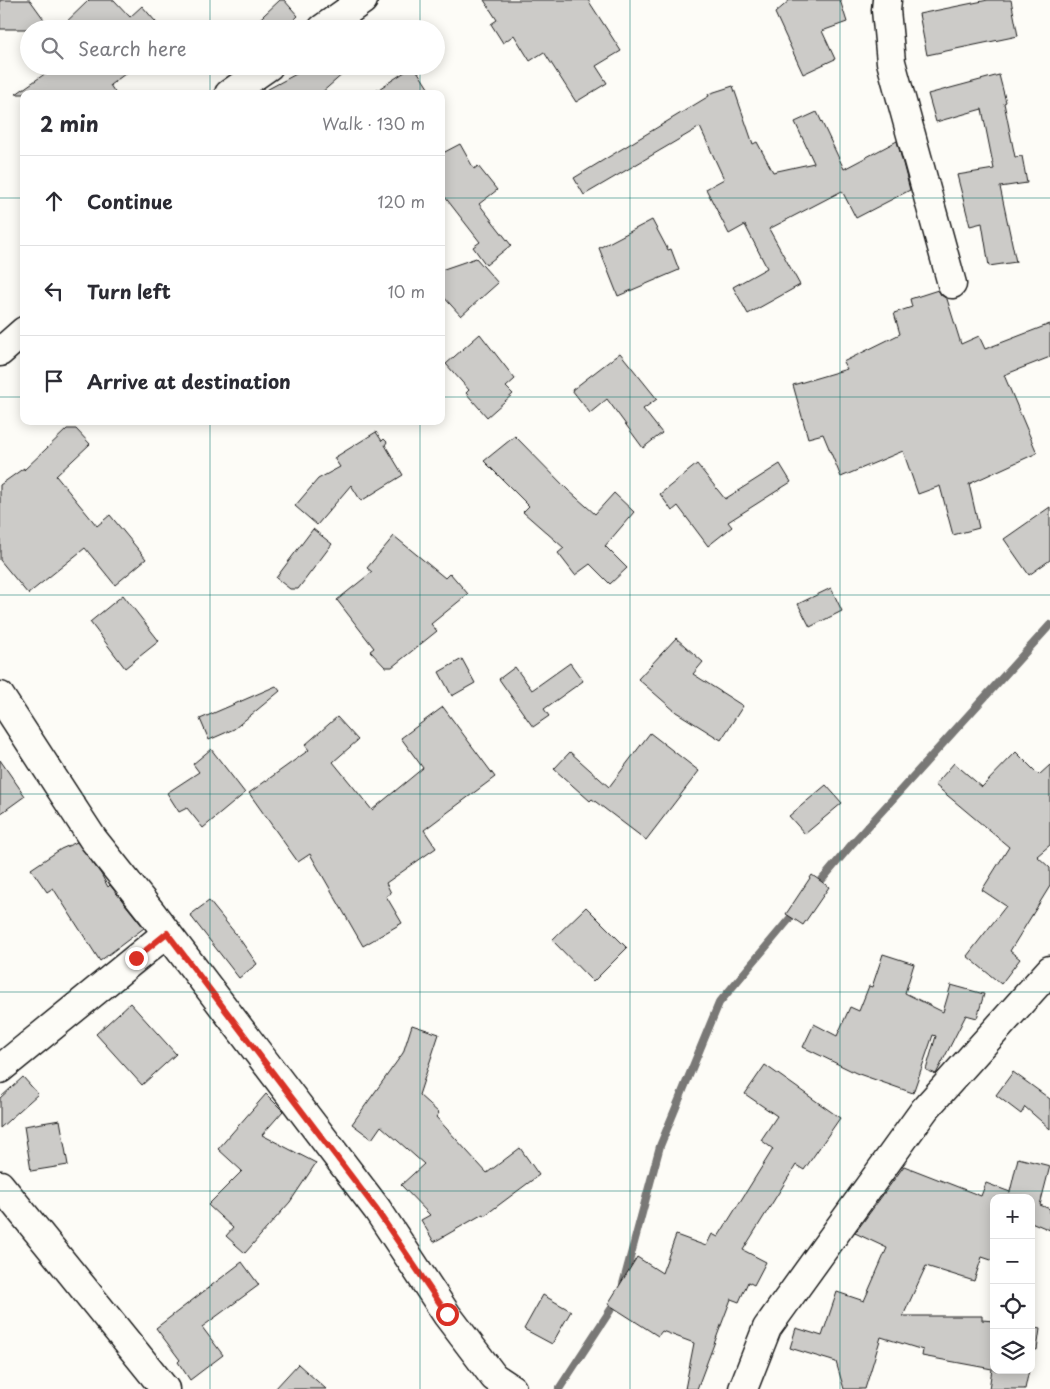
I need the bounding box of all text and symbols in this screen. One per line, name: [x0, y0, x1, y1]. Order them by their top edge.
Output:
search box: [20, 20, 445, 75]
icon: search: [38, 34, 66, 62]
text: Search here: [78, 34, 187, 62]
text: 2 min: [40, 107, 99, 139]
text: Walk · 130 m: [322, 111, 425, 135]
icon: ahead: [40, 187, 68, 215]
text: Continue: [87, 187, 173, 215]
text: 120 m: [378, 189, 425, 213]
icon: left: [40, 277, 68, 305]
text: Turn left: [87, 277, 171, 305]
text: 10 m: [388, 279, 425, 303]
icon: arrive: [40, 367, 68, 395]
text: Arrive at destination: [87, 367, 291, 395]
route end: [125, 947, 148, 970]
map controls: [990, 1194, 1035, 1374]
button: +: [990, 1194, 1035, 1239]
button: −: [990, 1239, 1035, 1284]
button: locate: [990, 1284, 1035, 1329]
route start: [436, 1303, 459, 1326]
button: layers: [990, 1329, 1035, 1374]

